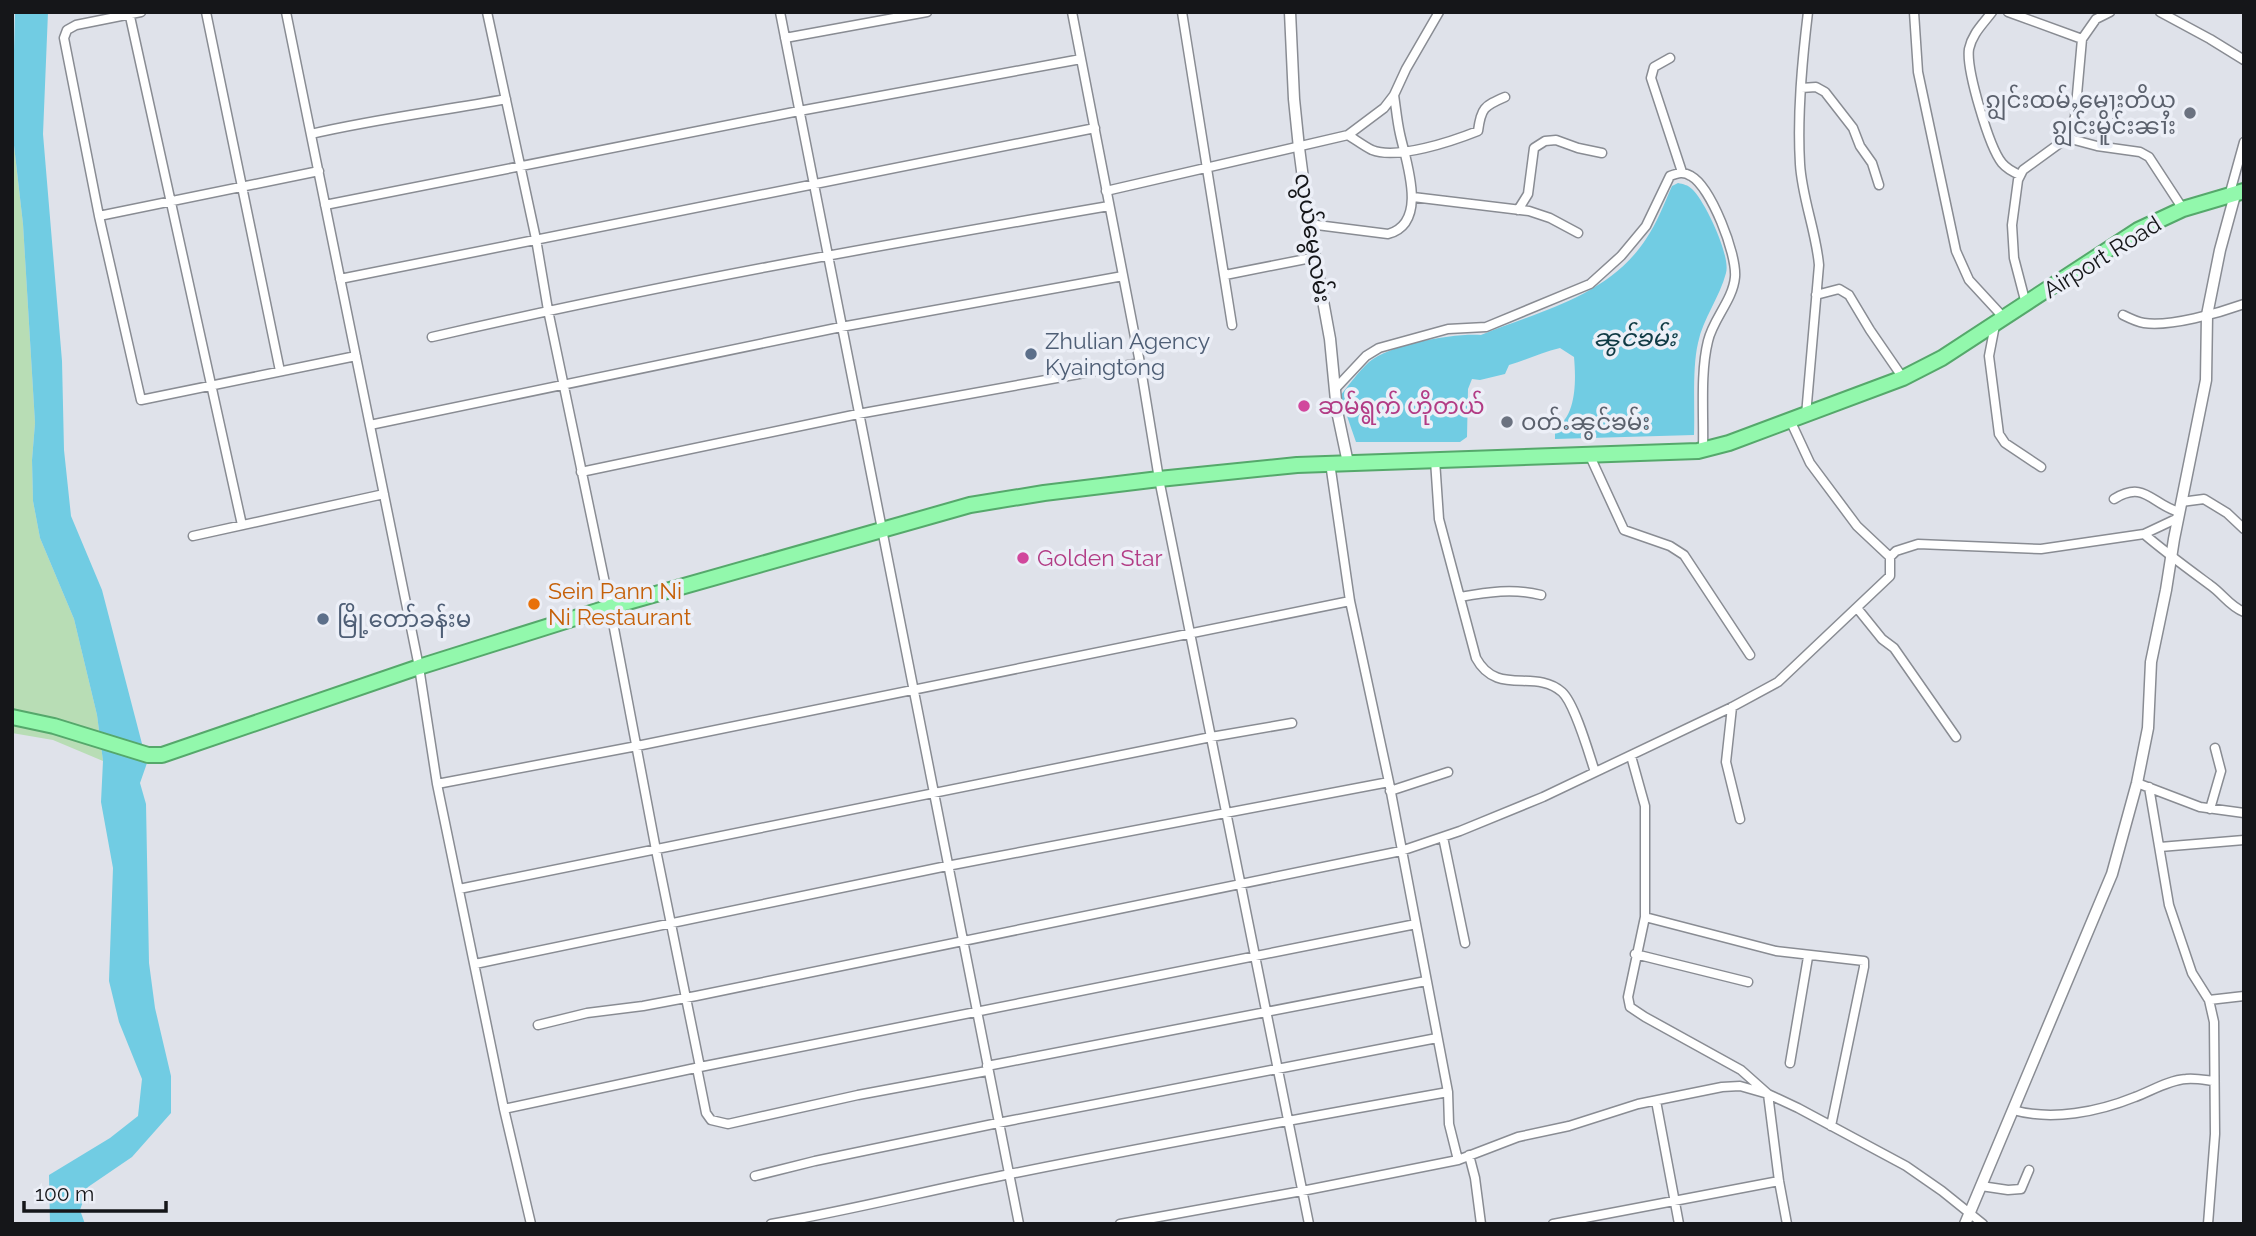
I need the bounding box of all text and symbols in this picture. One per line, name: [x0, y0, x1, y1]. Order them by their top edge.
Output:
place label: ၵျွင်းထမ်ႇမေႃးတိယ ၵျွင်းမိူင်းၼၢႆး: [1985, 84, 2176, 147]
marker: ၵျွင်းထမ်ႇမေႃးတိယ ၵျွင်းမိူင်းၼၢႆး: [2182, 105, 2198, 121]
street label: လွယ်မွေလမ်း: [1285, 171, 1339, 305]
street label: Airport Road: [2038, 210, 2165, 303]
water label: ၼွင်ၶမ်း: [1593, 321, 1678, 357]
place label: Zhulian Agency Kyaingtong: [1045, 327, 1210, 380]
marker: Zhulian Agency Kyaingtong: [1023, 346, 1039, 362]
place label: ဆမ်ရွက် ဟိုတယ်: [1318, 390, 1485, 425]
marker: ဆမ်ရွက် ဟိုတယ်: [1296, 398, 1312, 414]
place label: ဝတ်ႉၼွင်ၶမ်း: [1521, 406, 1650, 440]
marker: ဝတ်ႉၼွင်ၶမ်း: [1499, 414, 1515, 430]
place label: Golden Star: [1037, 544, 1163, 571]
marker: Golden Star: [1015, 550, 1031, 566]
place label: Sein Pann Ni Ni Restaurant: [548, 577, 692, 630]
marker: Sein Pann Ni Ni Restaurant: [526, 596, 542, 612]
place label: မြို့တော်ခန်းမ: [337, 603, 471, 638]
marker: မြို့တော်ခန်းမ: [315, 611, 331, 627]
scale bar: [24, 1170, 166, 1214]
text: 100 m: [35, 1181, 94, 1206]

